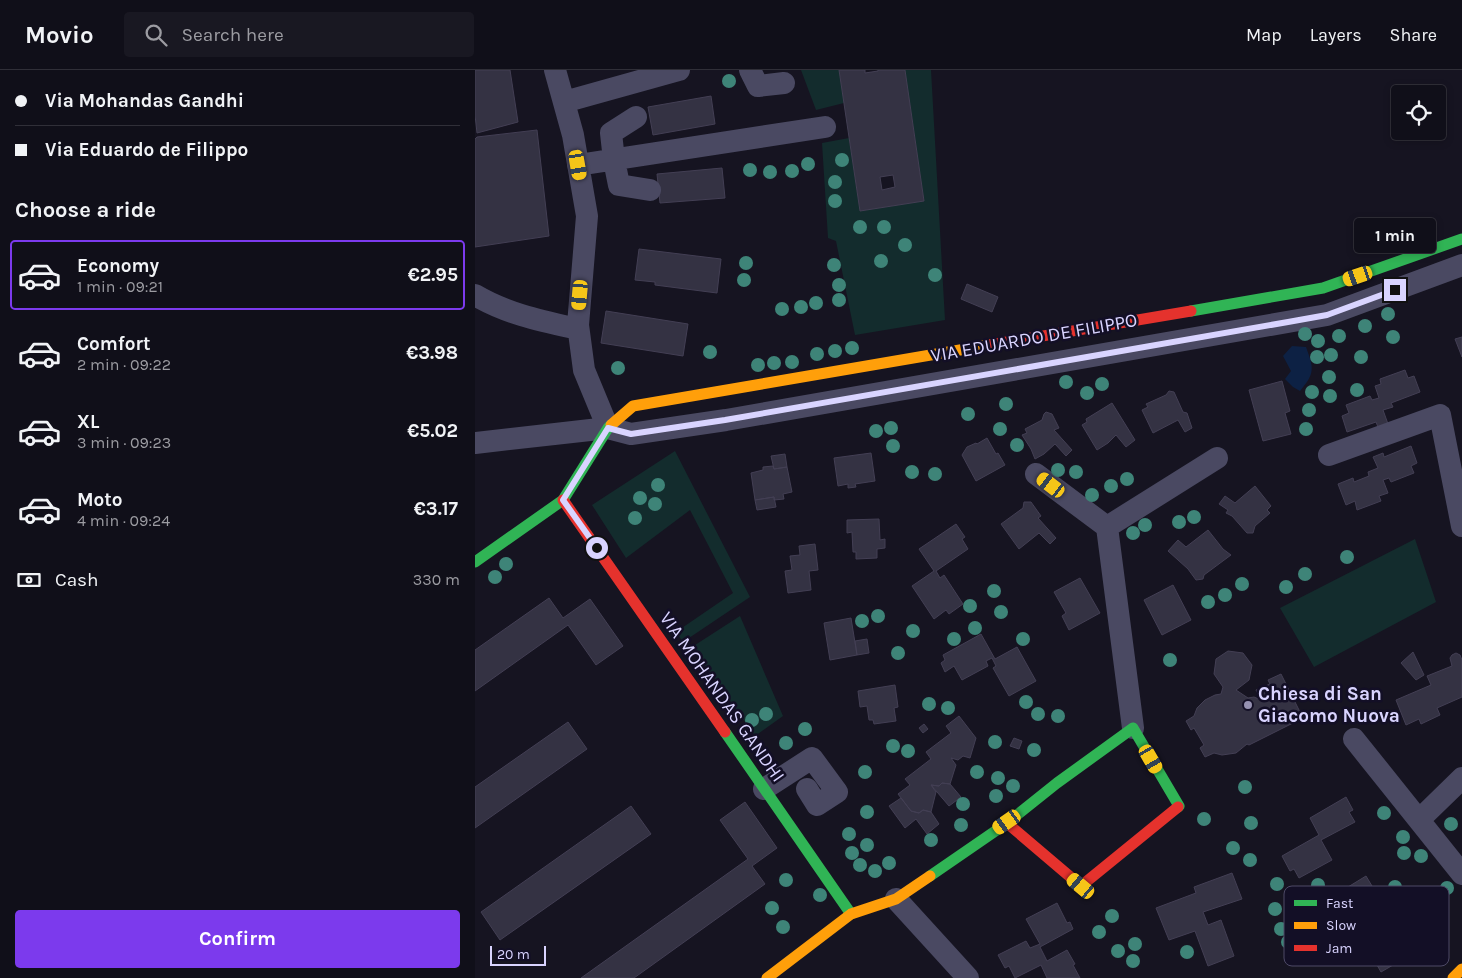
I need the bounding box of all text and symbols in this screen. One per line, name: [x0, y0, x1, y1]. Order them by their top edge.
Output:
search box: [124, 12, 474, 57]
text: Movio: [25, 21, 94, 49]
icon: search: [142, 21, 170, 49]
text: Search here: [182, 24, 284, 46]
text: Map: [1246, 24, 1282, 46]
text: Layers: [1310, 24, 1362, 46]
text: Share: [1390, 24, 1437, 46]
map controls: [1391, 85, 1446, 140]
button: locate: [1391, 85, 1446, 140]
text: Via Mohandas Gandhi: [45, 90, 244, 112]
text: Via Eduardo de Filippo: [45, 139, 248, 161]
car: [568, 149, 587, 181]
text: Choose a ride: [15, 197, 156, 223]
callout: 1 min: [1354, 218, 1436, 252]
text: 1 min: [1375, 226, 1415, 245]
icon: car: [17, 253, 62, 298]
text: Economy: [77, 255, 159, 277]
text: €2.95: [408, 264, 458, 286]
car: [1341, 264, 1374, 288]
text: 1 min · 09:21: [77, 277, 163, 296]
car: [571, 279, 588, 311]
route end: [1384, 279, 1406, 301]
street label: VIA EDUARDO DE FILIPPO: [929, 309, 1139, 367]
icon: car: [17, 331, 62, 376]
text: Comfort: [77, 333, 151, 355]
text: €3.98: [406, 342, 458, 364]
text: 2 min · 09:22: [77, 355, 171, 374]
icon: car: [17, 409, 62, 454]
text: XL: [77, 411, 99, 433]
text: €5.02: [407, 420, 458, 442]
text: 3 min · 09:23: [77, 433, 171, 452]
car: [1034, 470, 1067, 500]
icon: car: [17, 487, 62, 532]
text: Moto: [77, 489, 123, 511]
text: €3.17: [414, 498, 458, 520]
text: 4 min · 09:24: [77, 511, 170, 530]
route start: [586, 537, 608, 559]
icon: cash: [15, 566, 43, 594]
text: Cash: [55, 569, 99, 591]
text: 330 m: [413, 570, 460, 589]
street label: VIA MOHANDAS GANDHI: [655, 608, 789, 786]
place label: Chiesa di San Giacomo Nuova: [1258, 683, 1400, 727]
marker: Chiesa di San Giacomo Nuova: [1242, 699, 1254, 711]
car: [1137, 742, 1164, 776]
car: [990, 807, 1023, 837]
car: [1064, 871, 1097, 901]
legend: [1284, 886, 1449, 966]
text: Fast: [1326, 895, 1353, 912]
button: Confirm: [15, 910, 460, 968]
text: Slow: [1326, 917, 1356, 934]
text: Jam: [1326, 940, 1352, 957]
scale bar: [490, 943, 546, 966]
text: 20 m: [497, 946, 530, 963]

